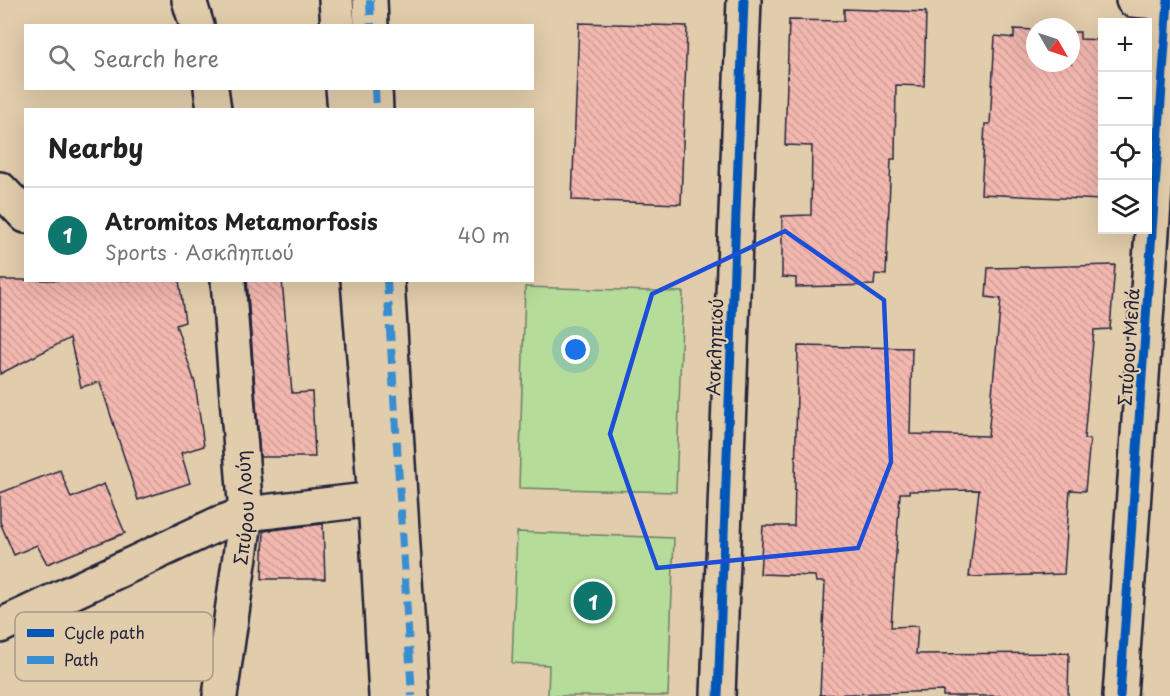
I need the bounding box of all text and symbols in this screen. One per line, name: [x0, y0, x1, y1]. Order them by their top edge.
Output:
north arrow: [1026, 18, 1080, 72]
map controls: [1098, 18, 1152, 234]
button: +: [1098, 18, 1152, 72]
search box: [24, 24, 534, 90]
icon: search: [45, 41, 78, 74]
text: Search here: [93, 41, 219, 74]
button: −: [1098, 72, 1152, 126]
button: locate: [1098, 126, 1152, 180]
text: Nearby: [48, 128, 143, 167]
button: layers: [1098, 180, 1152, 234]
text: Atromitos Metamorfosis: [105, 204, 378, 237]
text: 1: [63, 220, 72, 250]
text: 40 m: [458, 220, 510, 250]
text: Sports · Ασκληπιού: [105, 237, 294, 267]
street label: Σπύρου Μελά: [1110, 287, 1146, 407]
street label: Ασκληπιού: [699, 298, 729, 396]
your location: [561, 335, 590, 364]
street label: Σπύρου Λούη: [225, 450, 260, 567]
pin: 1: [574, 578, 612, 624]
legend: [15, 612, 213, 681]
text: Cycle path: [64, 620, 145, 644]
text: Path: [64, 647, 99, 671]

